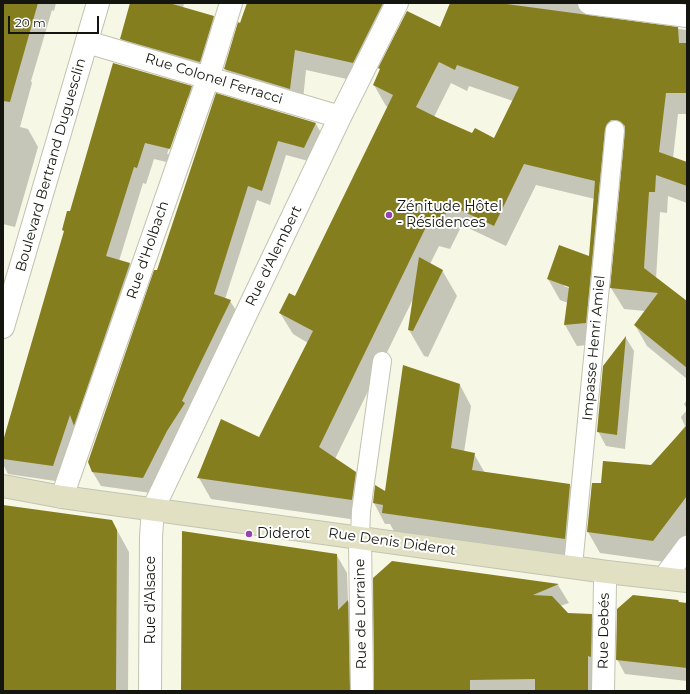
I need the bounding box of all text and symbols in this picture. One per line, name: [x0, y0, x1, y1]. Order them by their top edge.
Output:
scale bar: [10, 8, 101, 34]
text: 20 m: [15, 15, 46, 30]
street label: Rue Colonel Ferracci: [143, 50, 285, 108]
street label: Boulevard Bertrand Duguesclin: [12, 56, 90, 274]
street label: Rue d'Holbach: [123, 199, 173, 301]
place label: Zénitude Hôtel - Résidences: [397, 199, 502, 232]
street label: Rue d'Alembert: [242, 203, 306, 309]
marker: Zénitude Hôtel - Résidences: [384, 210, 394, 220]
street label: Impasse Henri Amiel: [579, 275, 609, 421]
street label: Rue Denis Diderot: [327, 525, 457, 559]
place label: Diderot: [257, 526, 310, 542]
marker: Diderot: [244, 529, 254, 539]
street label: Rue d'Alsace: [143, 556, 159, 644]
street label: Rue de Lorraine: [352, 559, 370, 669]
street label: Rue Debés: [595, 593, 613, 669]

